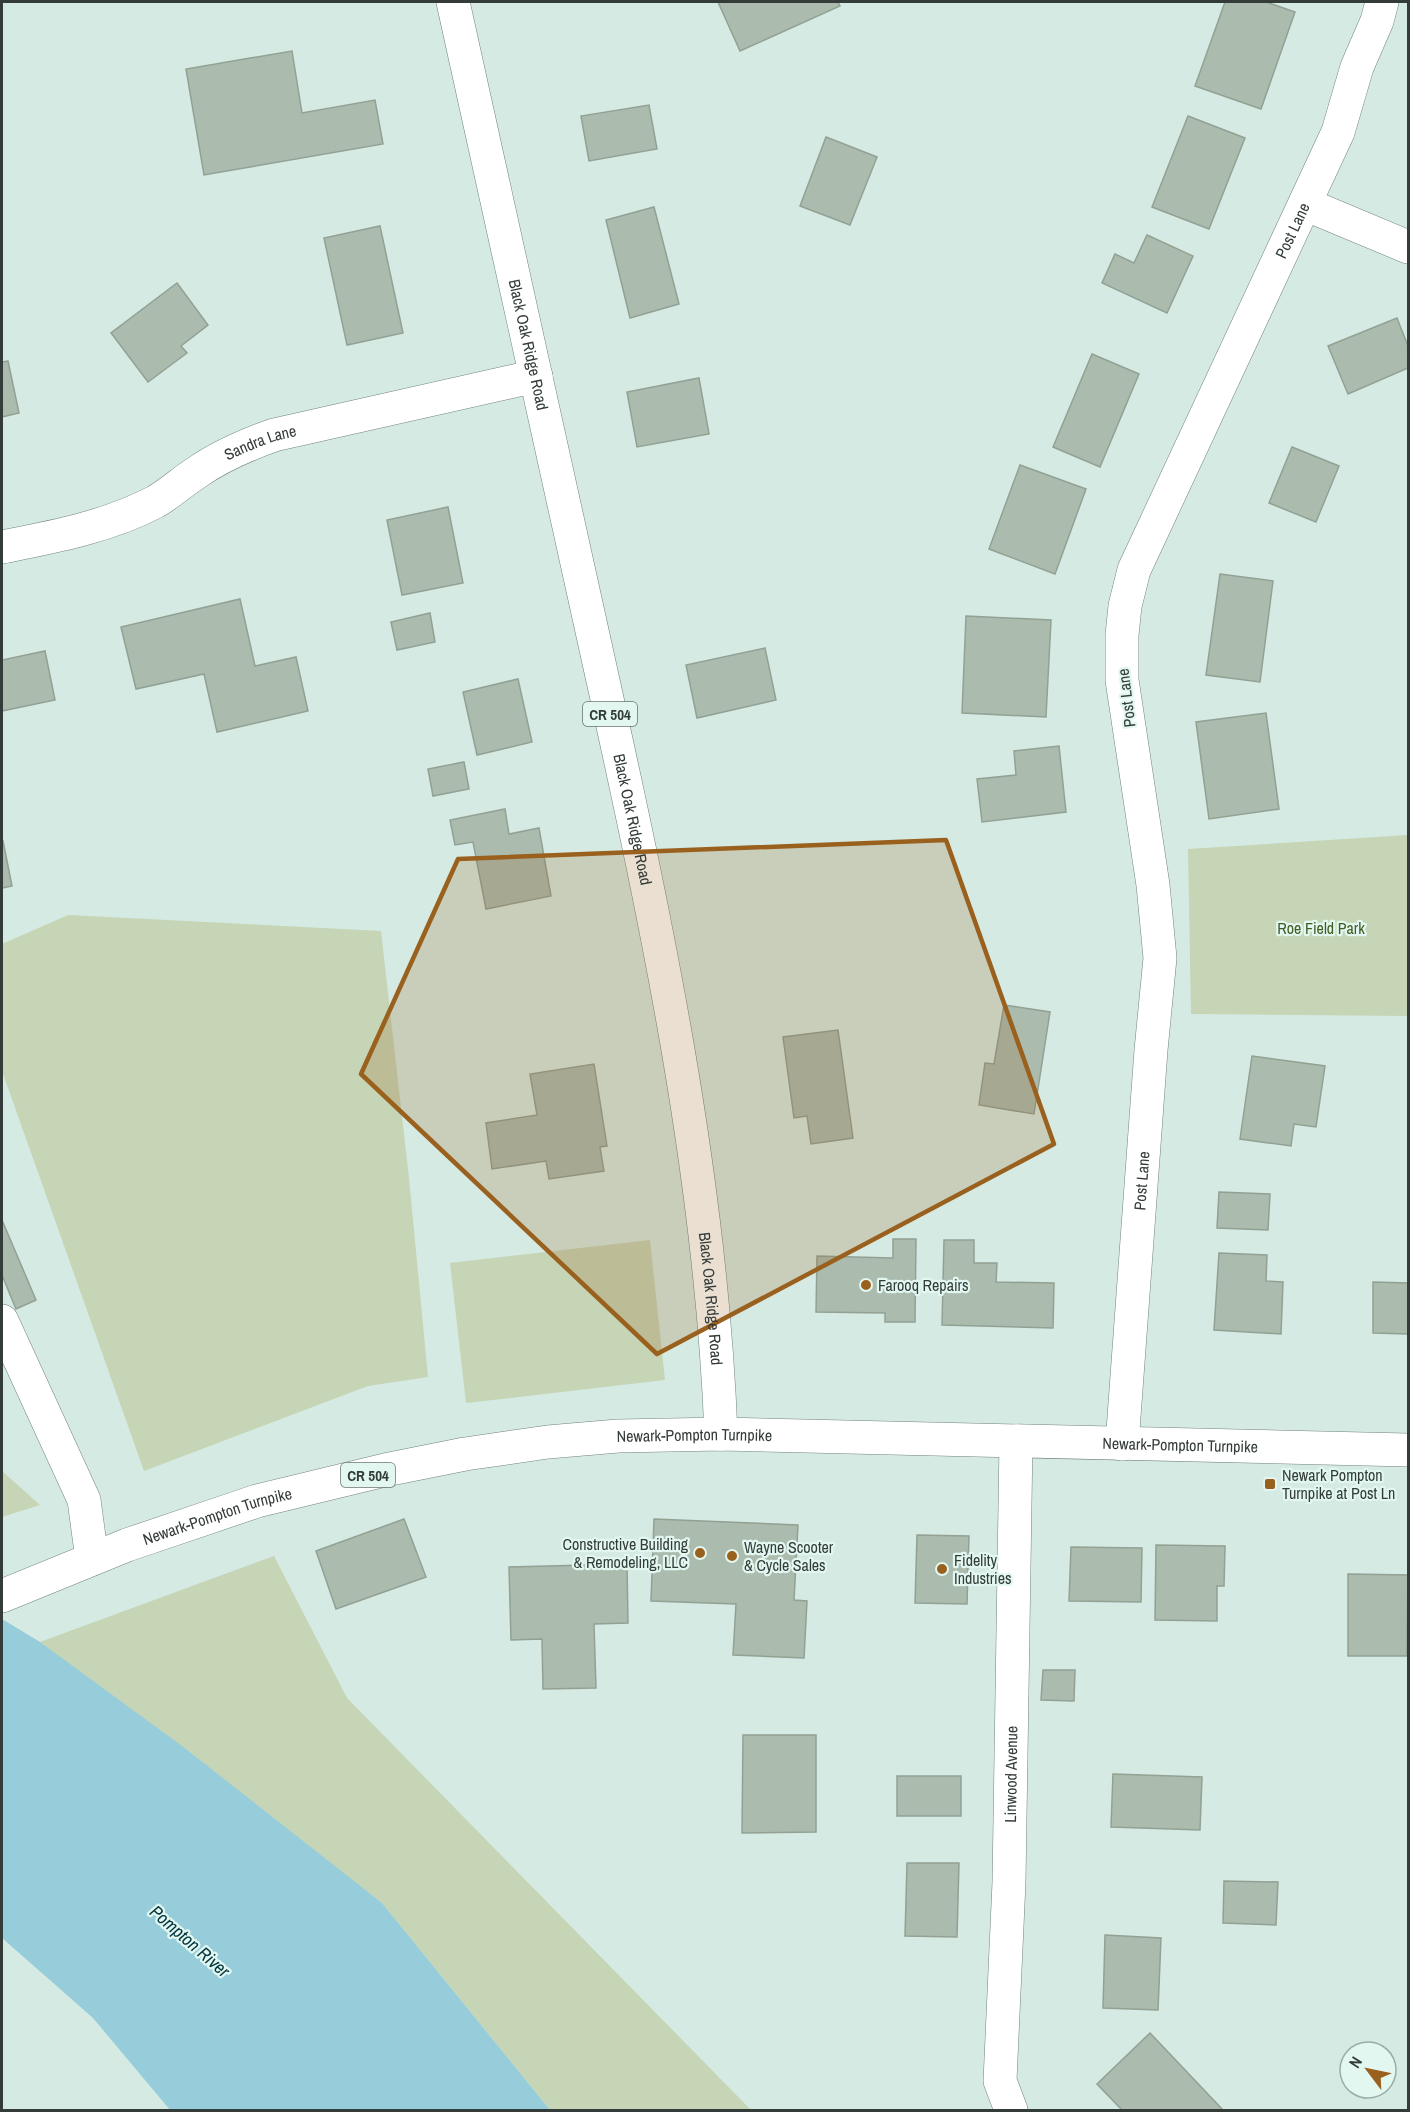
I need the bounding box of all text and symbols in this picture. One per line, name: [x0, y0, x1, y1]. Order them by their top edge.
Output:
street label: Post Lane: [1270, 199, 1315, 262]
street label: Black Oak Ridge Road: [504, 277, 554, 412]
street label: Sandra Lane: [220, 419, 298, 465]
street label: Post Lane: [1111, 667, 1141, 729]
road number: CR 504: [583, 702, 637, 726]
street label: Black Oak Ridge Road: [608, 752, 658, 887]
park label: Roe Field Park: [1277, 917, 1365, 939]
street label: Post Lane: [1128, 1150, 1155, 1211]
street label: Black Oak Ridge Road: [694, 1231, 728, 1366]
place label: Farooq Repairs: [878, 1274, 969, 1296]
marker: Farooq Repairs: [859, 1278, 873, 1292]
street label: Newark-Pompton Turnpike: [616, 1423, 772, 1447]
street label: Newark-Pompton Turnpike: [1102, 1432, 1258, 1458]
road number: CR 504: [341, 1463, 395, 1487]
place label: Newark Pompton Turnpike at Post Ln: [1282, 1464, 1395, 1504]
marker: Newark Pompton Turnpike at Post Ln: [1263, 1477, 1277, 1491]
street label: Newark-Pompton Turnpike: [140, 1482, 294, 1550]
place label: Constructive Building & Remodeling, LLC: [563, 1533, 689, 1573]
place label: Wayne Scooter & Cycle Sales: [744, 1536, 834, 1576]
marker: Constructive Building & Remodeling, LLC: [693, 1546, 707, 1560]
marker: Wayne Scooter & Cycle Sales: [725, 1549, 739, 1563]
place label: Fidelity Industries: [954, 1549, 1012, 1589]
marker: Fidelity Industries: [935, 1562, 949, 1576]
street label: Linwood Avenue: [999, 1726, 1022, 1823]
water label: Pompton River: [145, 1899, 236, 1983]
north arrow: [1338, 2040, 1398, 2100]
text: N: [1343, 2052, 1367, 2072]

